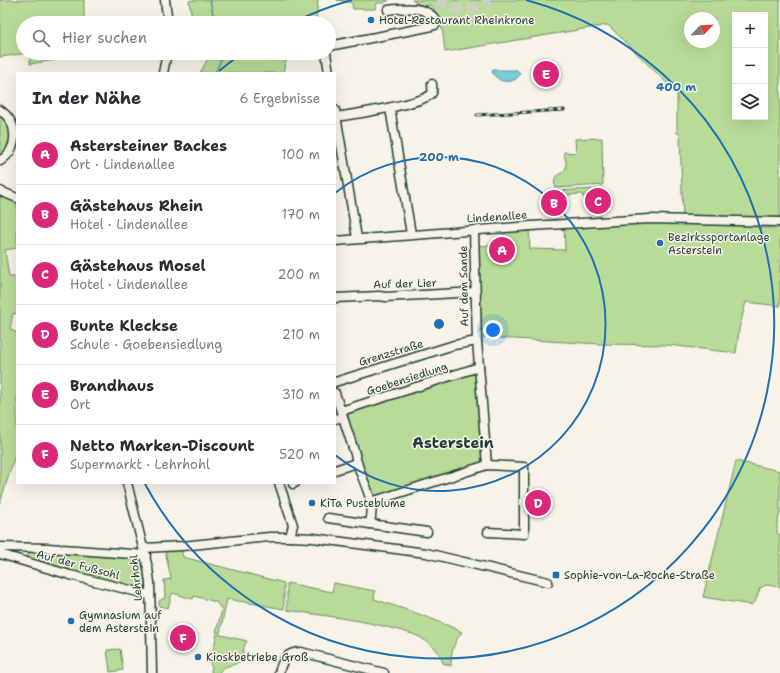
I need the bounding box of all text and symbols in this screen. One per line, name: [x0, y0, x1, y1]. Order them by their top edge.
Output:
north arrow: [684, 12, 720, 48]
map controls: [732, 12, 768, 120]
button: +: [732, 12, 768, 48]
place label: Hotel-Restaurant Rheinkrone: [379, 13, 535, 28]
marker: Hotel-Restaurant Rheinkrone: [366, 15, 376, 25]
search box: [16, 16, 336, 60]
icon: search: [30, 27, 52, 49]
text: Hier suchen: [62, 28, 147, 48]
button: −: [732, 48, 768, 84]
pin: E: [533, 59, 559, 89]
text: 400 m: [656, 79, 696, 95]
button: layers: [732, 84, 768, 120]
text: In der Nähe: [32, 87, 141, 109]
text: 6 Ergebnisse: [240, 90, 320, 107]
text: Astersteiner Backes: [70, 136, 227, 156]
text: A: [40, 146, 50, 163]
text: 100 m: [281, 146, 320, 163]
text: 200 m: [419, 149, 459, 165]
text: Ort · Lindenallee: [70, 156, 175, 173]
pin: C: [585, 186, 611, 216]
pin: B: [541, 188, 567, 218]
text: Gästehaus Rhein: [70, 196, 203, 216]
text: B: [41, 206, 49, 223]
text: 170 m: [282, 206, 320, 223]
street label: Lindenallee: [466, 207, 528, 227]
text: Hotel · Lindenallee: [70, 216, 188, 233]
place label: Bezirkssportanlage Asterstein: [668, 230, 770, 258]
pin: A: [489, 235, 515, 265]
marker: Bezirkssportanlage Asterstein: [655, 238, 665, 248]
street label: Auf dem Sande: [456, 245, 472, 327]
text: Gästehaus Mosel: [70, 256, 206, 276]
text: C: [41, 266, 49, 283]
text: 200 m: [278, 266, 320, 283]
street label: Auf der Lier: [373, 275, 437, 293]
text: Hotel · Lindenallee: [70, 276, 188, 293]
text: Bunte Kleckse: [70, 316, 178, 336]
centre of rings: [432, 317, 446, 331]
your location: [483, 320, 503, 340]
text: D: [40, 326, 50, 343]
text: 210 m: [282, 326, 320, 343]
text: Schule · Goebensiedlung: [70, 336, 222, 353]
street label: Grenzstraße: [357, 336, 425, 370]
street label: Goebensiedlung: [365, 359, 450, 399]
text: Brandhaus: [70, 376, 154, 396]
text: E: [41, 386, 49, 403]
text: 310 m: [282, 386, 320, 403]
text: Ort: [70, 396, 91, 413]
district label: Asterstein: [412, 433, 494, 453]
text: Netto Marken-Discount: [70, 436, 255, 456]
text: F: [41, 446, 49, 463]
text: 520 m: [279, 446, 320, 463]
text: Supermarkt · Lehrhohl: [70, 456, 210, 473]
pin: D: [525, 488, 551, 518]
place label: KiTa Pusteblume: [320, 496, 406, 511]
marker: KiTa Pusteblume: [307, 498, 317, 508]
street label: Auf der Fußsohl: [35, 547, 122, 583]
street label: Lehrhohl: [126, 553, 146, 602]
place label: Sophie-von-La-Roche-Straße: [564, 568, 715, 583]
marker: Sophie-von-La-Roche-Straße: [551, 570, 561, 580]
place label: Gymnasium auf dem Asterstein: [79, 608, 162, 636]
marker: Gymnasium auf dem Asterstein: [66, 616, 76, 626]
pin: F: [170, 623, 196, 653]
place label: Kioskbetriebe Groß: [206, 650, 308, 665]
marker: Kioskbetriebe Groß: [193, 652, 203, 662]

